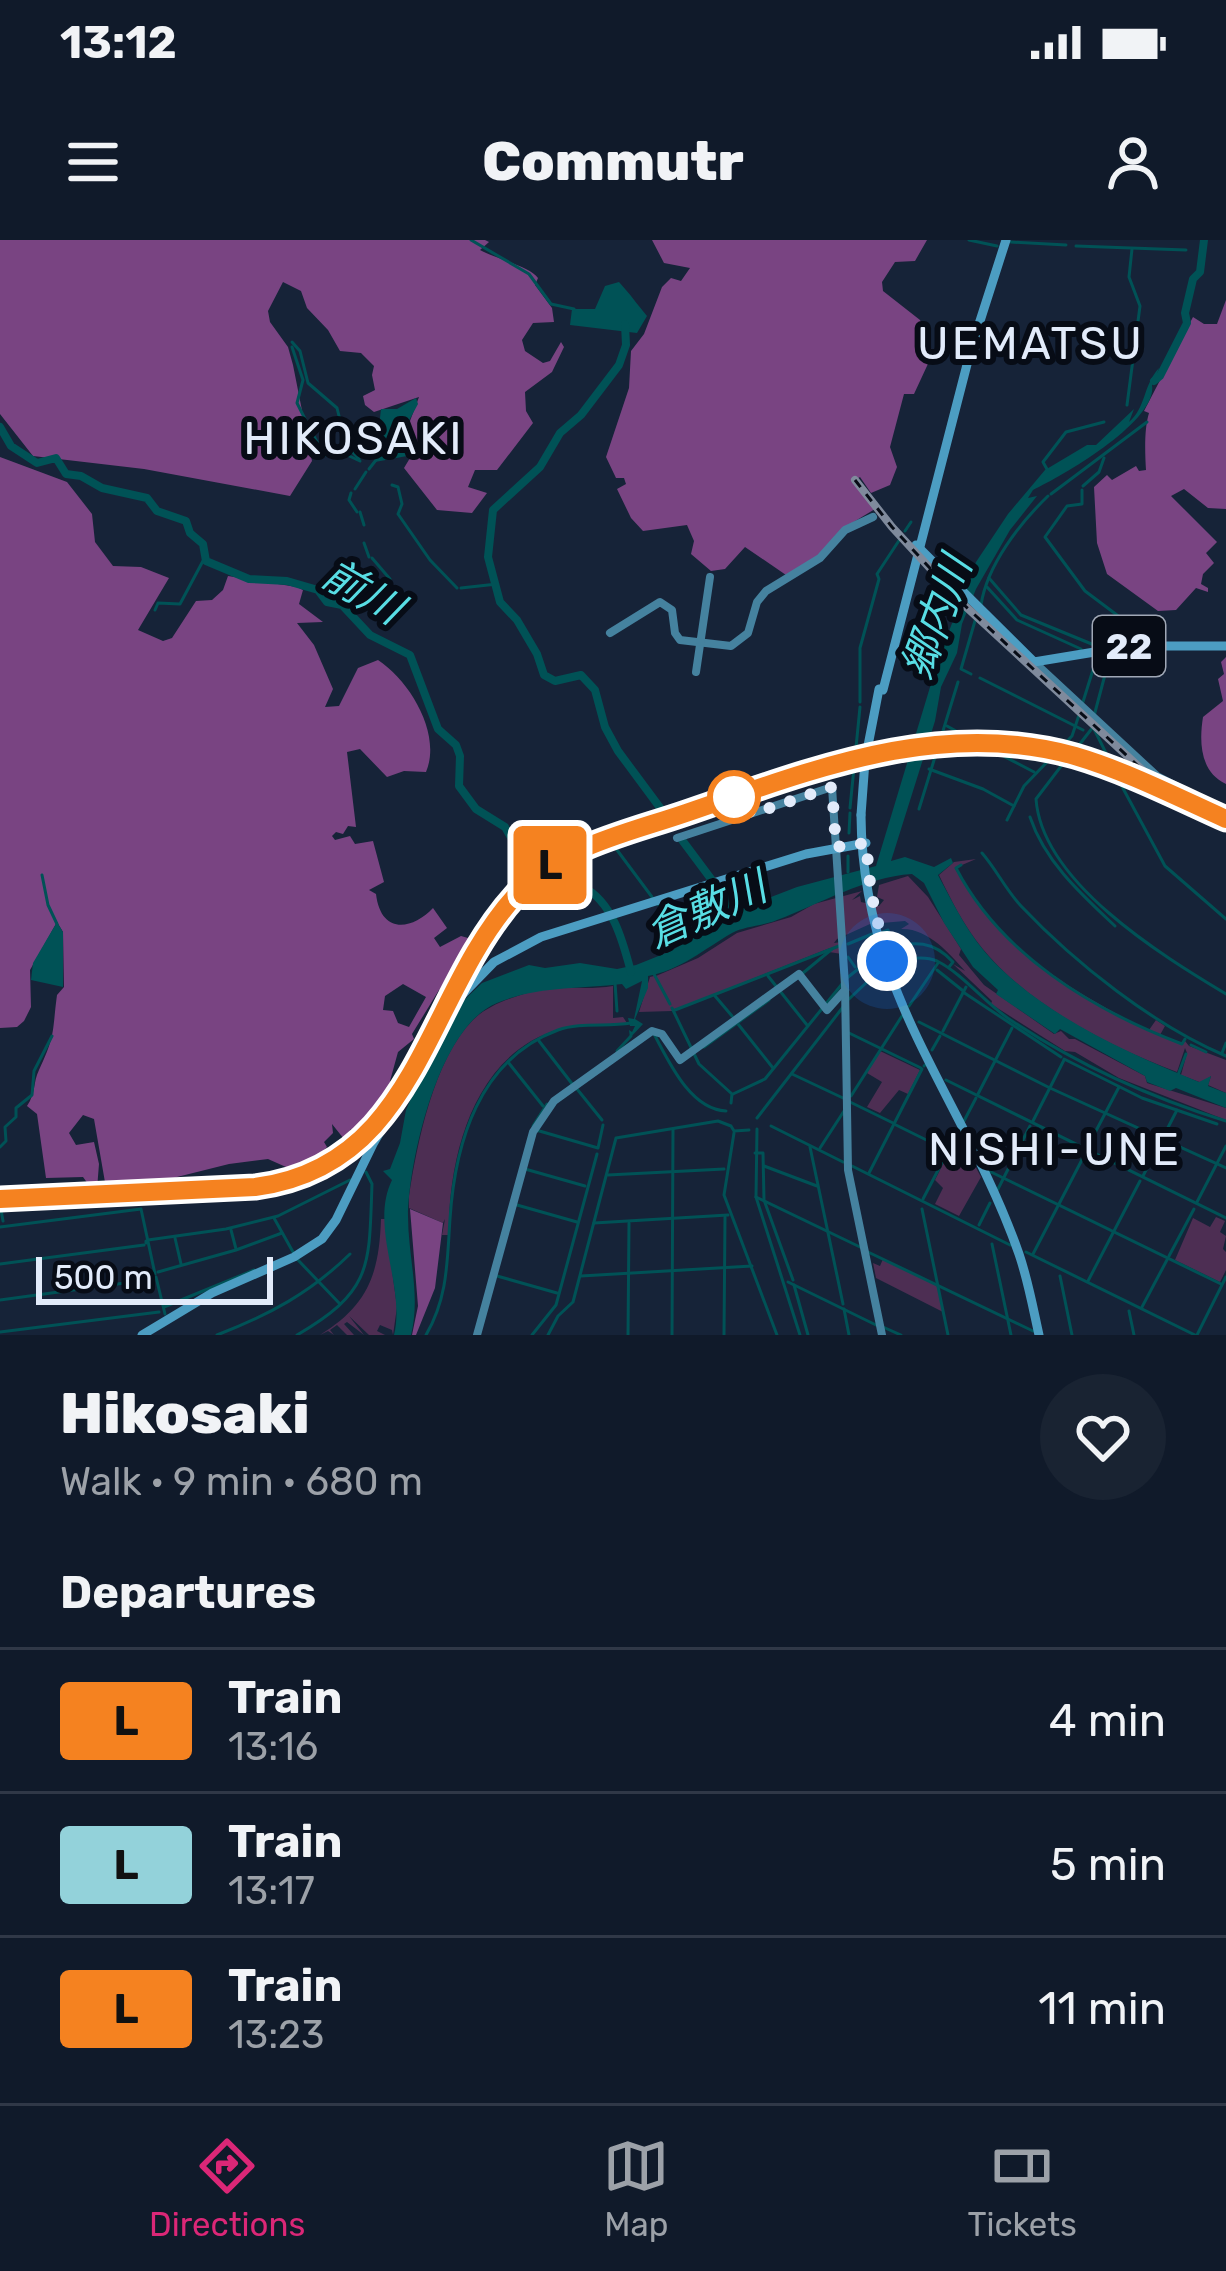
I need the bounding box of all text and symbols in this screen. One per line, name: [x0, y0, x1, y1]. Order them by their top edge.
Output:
text: 13:12: [60, 16, 177, 69]
icon: menu: [60, 129, 126, 195]
icon: person: [1100, 129, 1166, 195]
text: Commutr: [482, 130, 744, 194]
district label: UEMATSU: [917, 317, 1145, 370]
district label: HIKOSAKI: [243, 412, 465, 465]
water label: 郷内川: [892, 546, 983, 685]
water label: 前川: [314, 549, 415, 637]
road number: 22: [1093, 616, 1165, 676]
unlabelled marker: [709, 772, 759, 822]
line badge: L: [511, 826, 589, 904]
text: L: [537, 840, 563, 890]
water label: 倉敷川: [639, 860, 778, 958]
your location: [857, 931, 917, 991]
district label: NISHI-UNE: [928, 1123, 1182, 1176]
scale bar: [36, 1251, 273, 1304]
text: 500 m: [54, 1258, 153, 1297]
button: heart: [1040, 1374, 1166, 1500]
text: Hikosaki: [60, 1380, 309, 1447]
text: Walk · 9 min · 680 m: [60, 1459, 423, 1505]
text: Departures: [60, 1566, 316, 1619]
text: Train: [228, 1671, 342, 1724]
text: 4 min: [1049, 1694, 1166, 1747]
text: L: [113, 1696, 139, 1746]
text: 13:16: [228, 1724, 318, 1770]
text: Train: [228, 1815, 342, 1868]
text: 5 min: [1050, 1838, 1166, 1891]
text: L: [113, 1840, 139, 1890]
text: 13:17: [228, 1868, 315, 1914]
text: Train: [228, 1959, 342, 2012]
text: 11 min: [1038, 1982, 1166, 2035]
text: L: [113, 1984, 139, 2034]
text: 13:23: [228, 2012, 324, 2058]
tab: Directions: [149, 2133, 305, 2244]
tab: Map: [603, 2133, 669, 2244]
tab: Tickets: [967, 2133, 1077, 2244]

